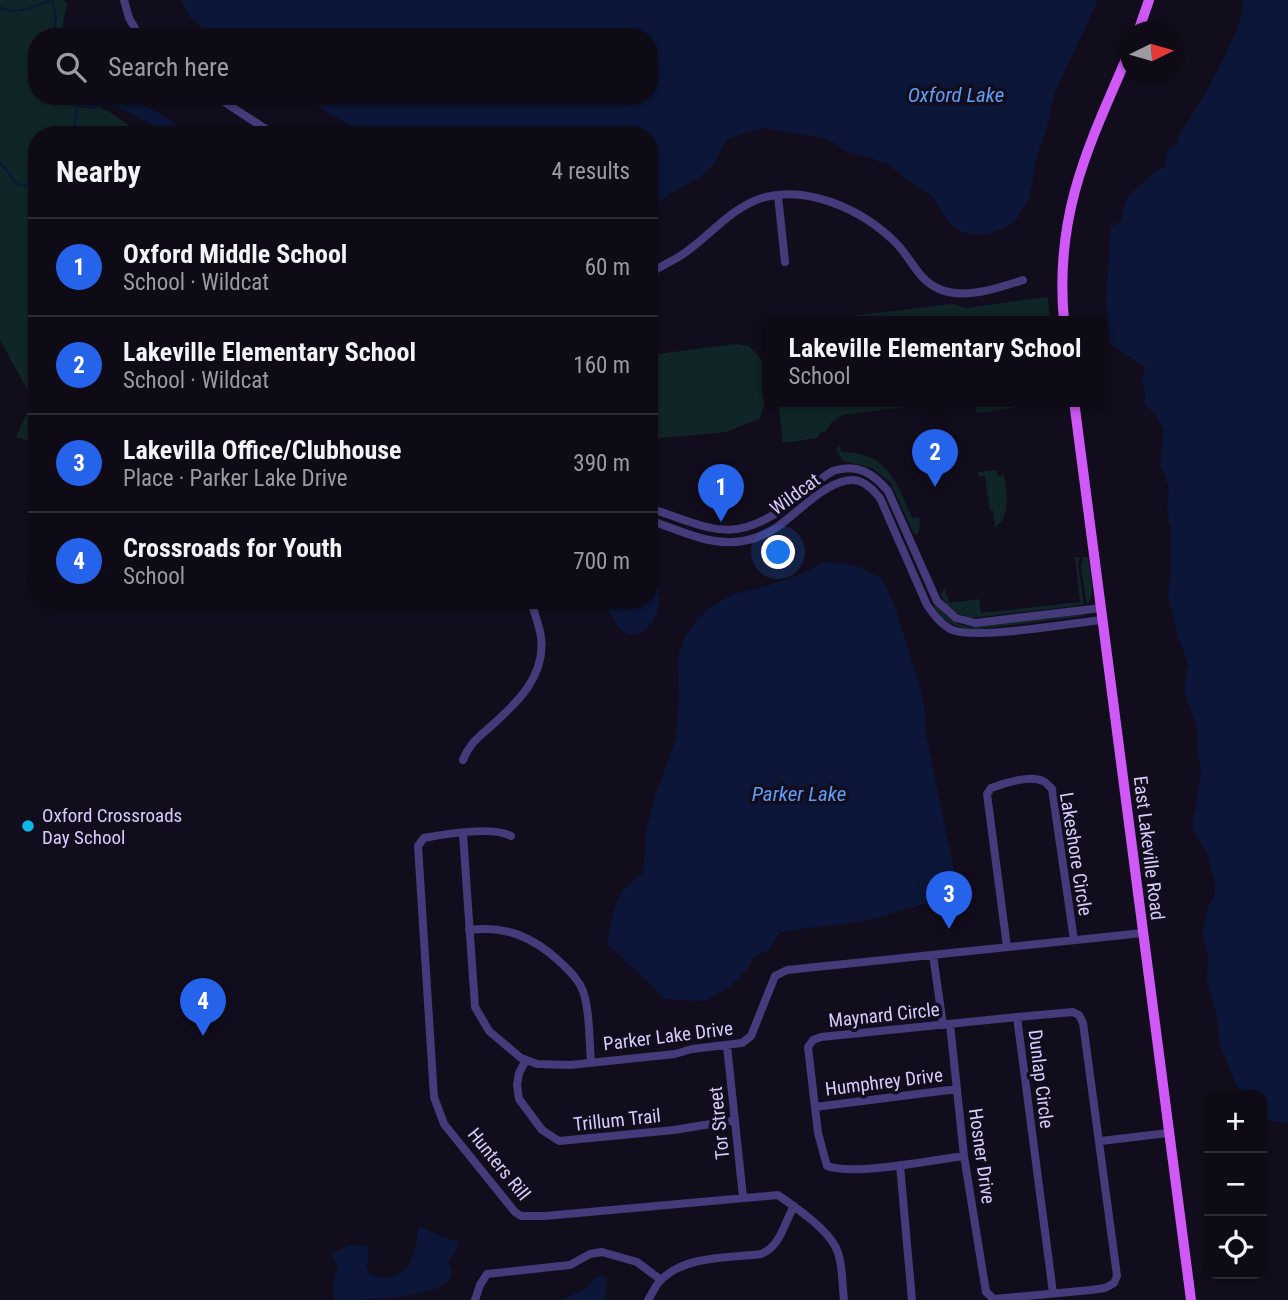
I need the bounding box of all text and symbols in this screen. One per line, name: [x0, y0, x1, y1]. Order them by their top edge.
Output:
north arrow: [1120, 21, 1183, 84]
search box: [28, 28, 658, 105]
icon: search: [52, 48, 90, 86]
text: Search here: [108, 52, 229, 82]
water label: Oxford Lake: [908, 83, 1004, 107]
text: Nearby: [56, 154, 141, 189]
text: 4 results: [552, 158, 630, 185]
text: Oxford Middle School: [123, 239, 347, 269]
text: 1: [73, 254, 85, 281]
text: 60 m: [585, 254, 630, 281]
text: School · Wildcat: [123, 269, 269, 296]
popup: [762, 316, 1108, 407]
text: Lakeville Elementary School: [788, 333, 1082, 363]
text: Lakeville Elementary School: [123, 337, 416, 367]
text: 2: [73, 352, 85, 379]
text: 160 m: [573, 352, 630, 379]
text: School: [788, 363, 851, 390]
text: School · Wildcat: [123, 367, 269, 394]
pin: 2: [912, 429, 958, 487]
text: Lakevilla Office/Clubhouse: [123, 435, 402, 465]
text: 3: [73, 450, 85, 477]
text: 390 m: [573, 450, 630, 477]
pin: 1: [698, 464, 744, 522]
text: Place · Parker Lake Drive: [123, 465, 348, 492]
street label: Wildcat: [766, 468, 824, 520]
text: Crossroads for Youth: [123, 533, 342, 563]
your location: [761, 535, 795, 569]
text: 4: [73, 548, 85, 575]
text: 700 m: [573, 548, 630, 575]
text: School: [123, 563, 185, 590]
street label: East Lakeville Road: [1129, 775, 1169, 921]
water label: Parker Lake: [752, 782, 846, 806]
street label: Lakeshore Circle: [1055, 791, 1097, 917]
place label: Oxford Crossroads Day School: [42, 804, 182, 849]
marker: Oxford Crossroads Day School: [20, 818, 36, 834]
pin: 3: [926, 871, 972, 929]
pin: 4: [180, 978, 226, 1036]
street label: Maynard Circle: [827, 998, 941, 1032]
street label: Parker Lake Drive: [602, 1017, 734, 1055]
street label: Dunlap Circle: [1024, 1028, 1058, 1130]
street label: Humphrey Drive: [824, 1063, 944, 1101]
street label: Tor Street: [704, 1085, 734, 1161]
map controls: [1204, 1090, 1267, 1279]
button: +: [1204, 1090, 1267, 1153]
street label: Trillum Trail: [572, 1104, 662, 1136]
street label: Hosner Drive: [964, 1107, 1000, 1205]
street label: Hunters Rill: [463, 1123, 535, 1205]
button: −: [1204, 1153, 1267, 1216]
button: locate: [1204, 1216, 1267, 1279]

